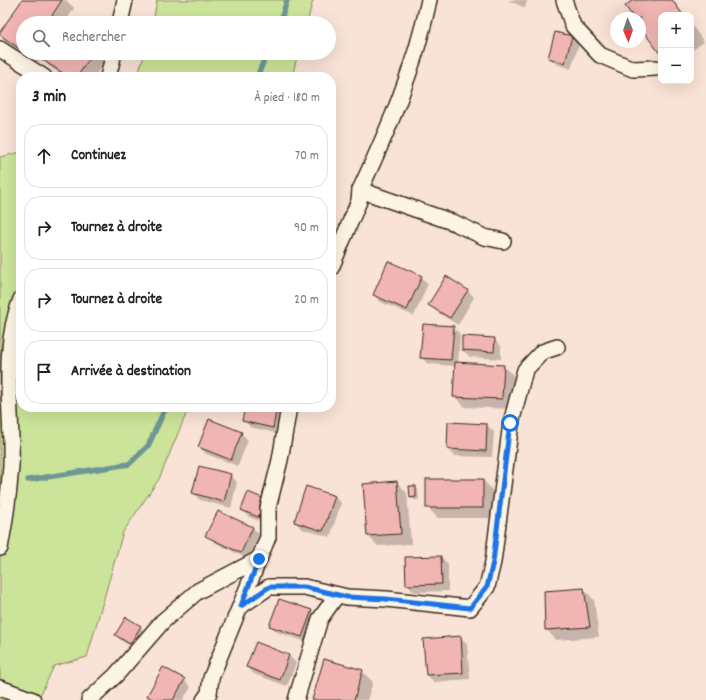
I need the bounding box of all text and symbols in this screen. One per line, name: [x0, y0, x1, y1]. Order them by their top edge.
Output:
north arrow: [610, 12, 646, 48]
map controls: [658, 12, 694, 84]
button: +: [658, 12, 694, 48]
search box: [16, 16, 336, 60]
icon: search: [30, 27, 52, 49]
text: Rechercher: [62, 27, 126, 49]
button: −: [658, 48, 694, 84]
text: 3 min: [32, 86, 66, 110]
text: À pied · 180 m: [254, 89, 320, 108]
icon: ahead: [33, 145, 55, 167]
text: Continuez: [71, 145, 126, 167]
text: 70 m: [295, 147, 319, 166]
icon: right: [33, 217, 55, 239]
text: Tournez à droite: [71, 217, 162, 239]
text: 90 m: [294, 219, 319, 238]
icon: right: [33, 289, 55, 311]
text: Tournez à droite: [71, 289, 162, 311]
text: 20 m: [294, 291, 319, 310]
icon: arrive: [33, 361, 55, 383]
text: Arrivée à destination: [71, 361, 191, 383]
route start: [501, 414, 519, 432]
route end: [250, 550, 268, 568]

